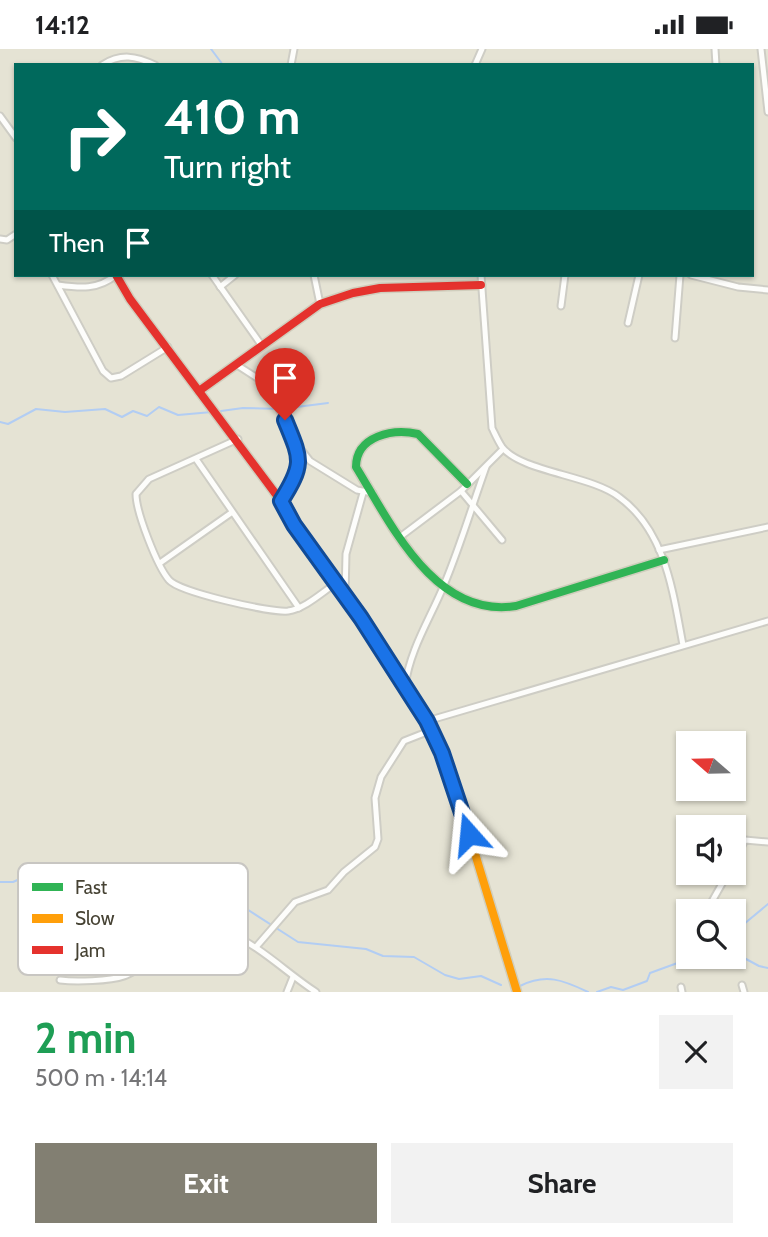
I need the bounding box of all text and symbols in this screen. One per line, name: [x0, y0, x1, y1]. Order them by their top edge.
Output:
text: 14:12: [35, 9, 90, 41]
text: 410 m: [164, 87, 300, 146]
icon: right: [49, 91, 140, 182]
text: Turn right: [164, 147, 291, 186]
icon: arrive: [119, 224, 157, 262]
text: Then: [49, 227, 105, 259]
pin: [255, 348, 315, 420]
icon: arrive: [266, 359, 304, 397]
north arrow: [676, 731, 746, 801]
map controls: [676, 731, 746, 969]
position arrow: [432, 797, 506, 871]
button: sound: [676, 815, 746, 885]
legend: [18, 863, 248, 975]
text: Fast: [75, 876, 108, 899]
button: search: [676, 899, 746, 969]
text: Slow: [75, 907, 115, 930]
text: Jam: [74, 939, 105, 962]
text: 2 min: [35, 1012, 136, 1064]
button: close: [659, 1015, 733, 1089]
text: 500 m · 14:14: [35, 1064, 167, 1092]
button: Exit: [35, 1143, 377, 1223]
button: Share: [391, 1143, 733, 1223]

